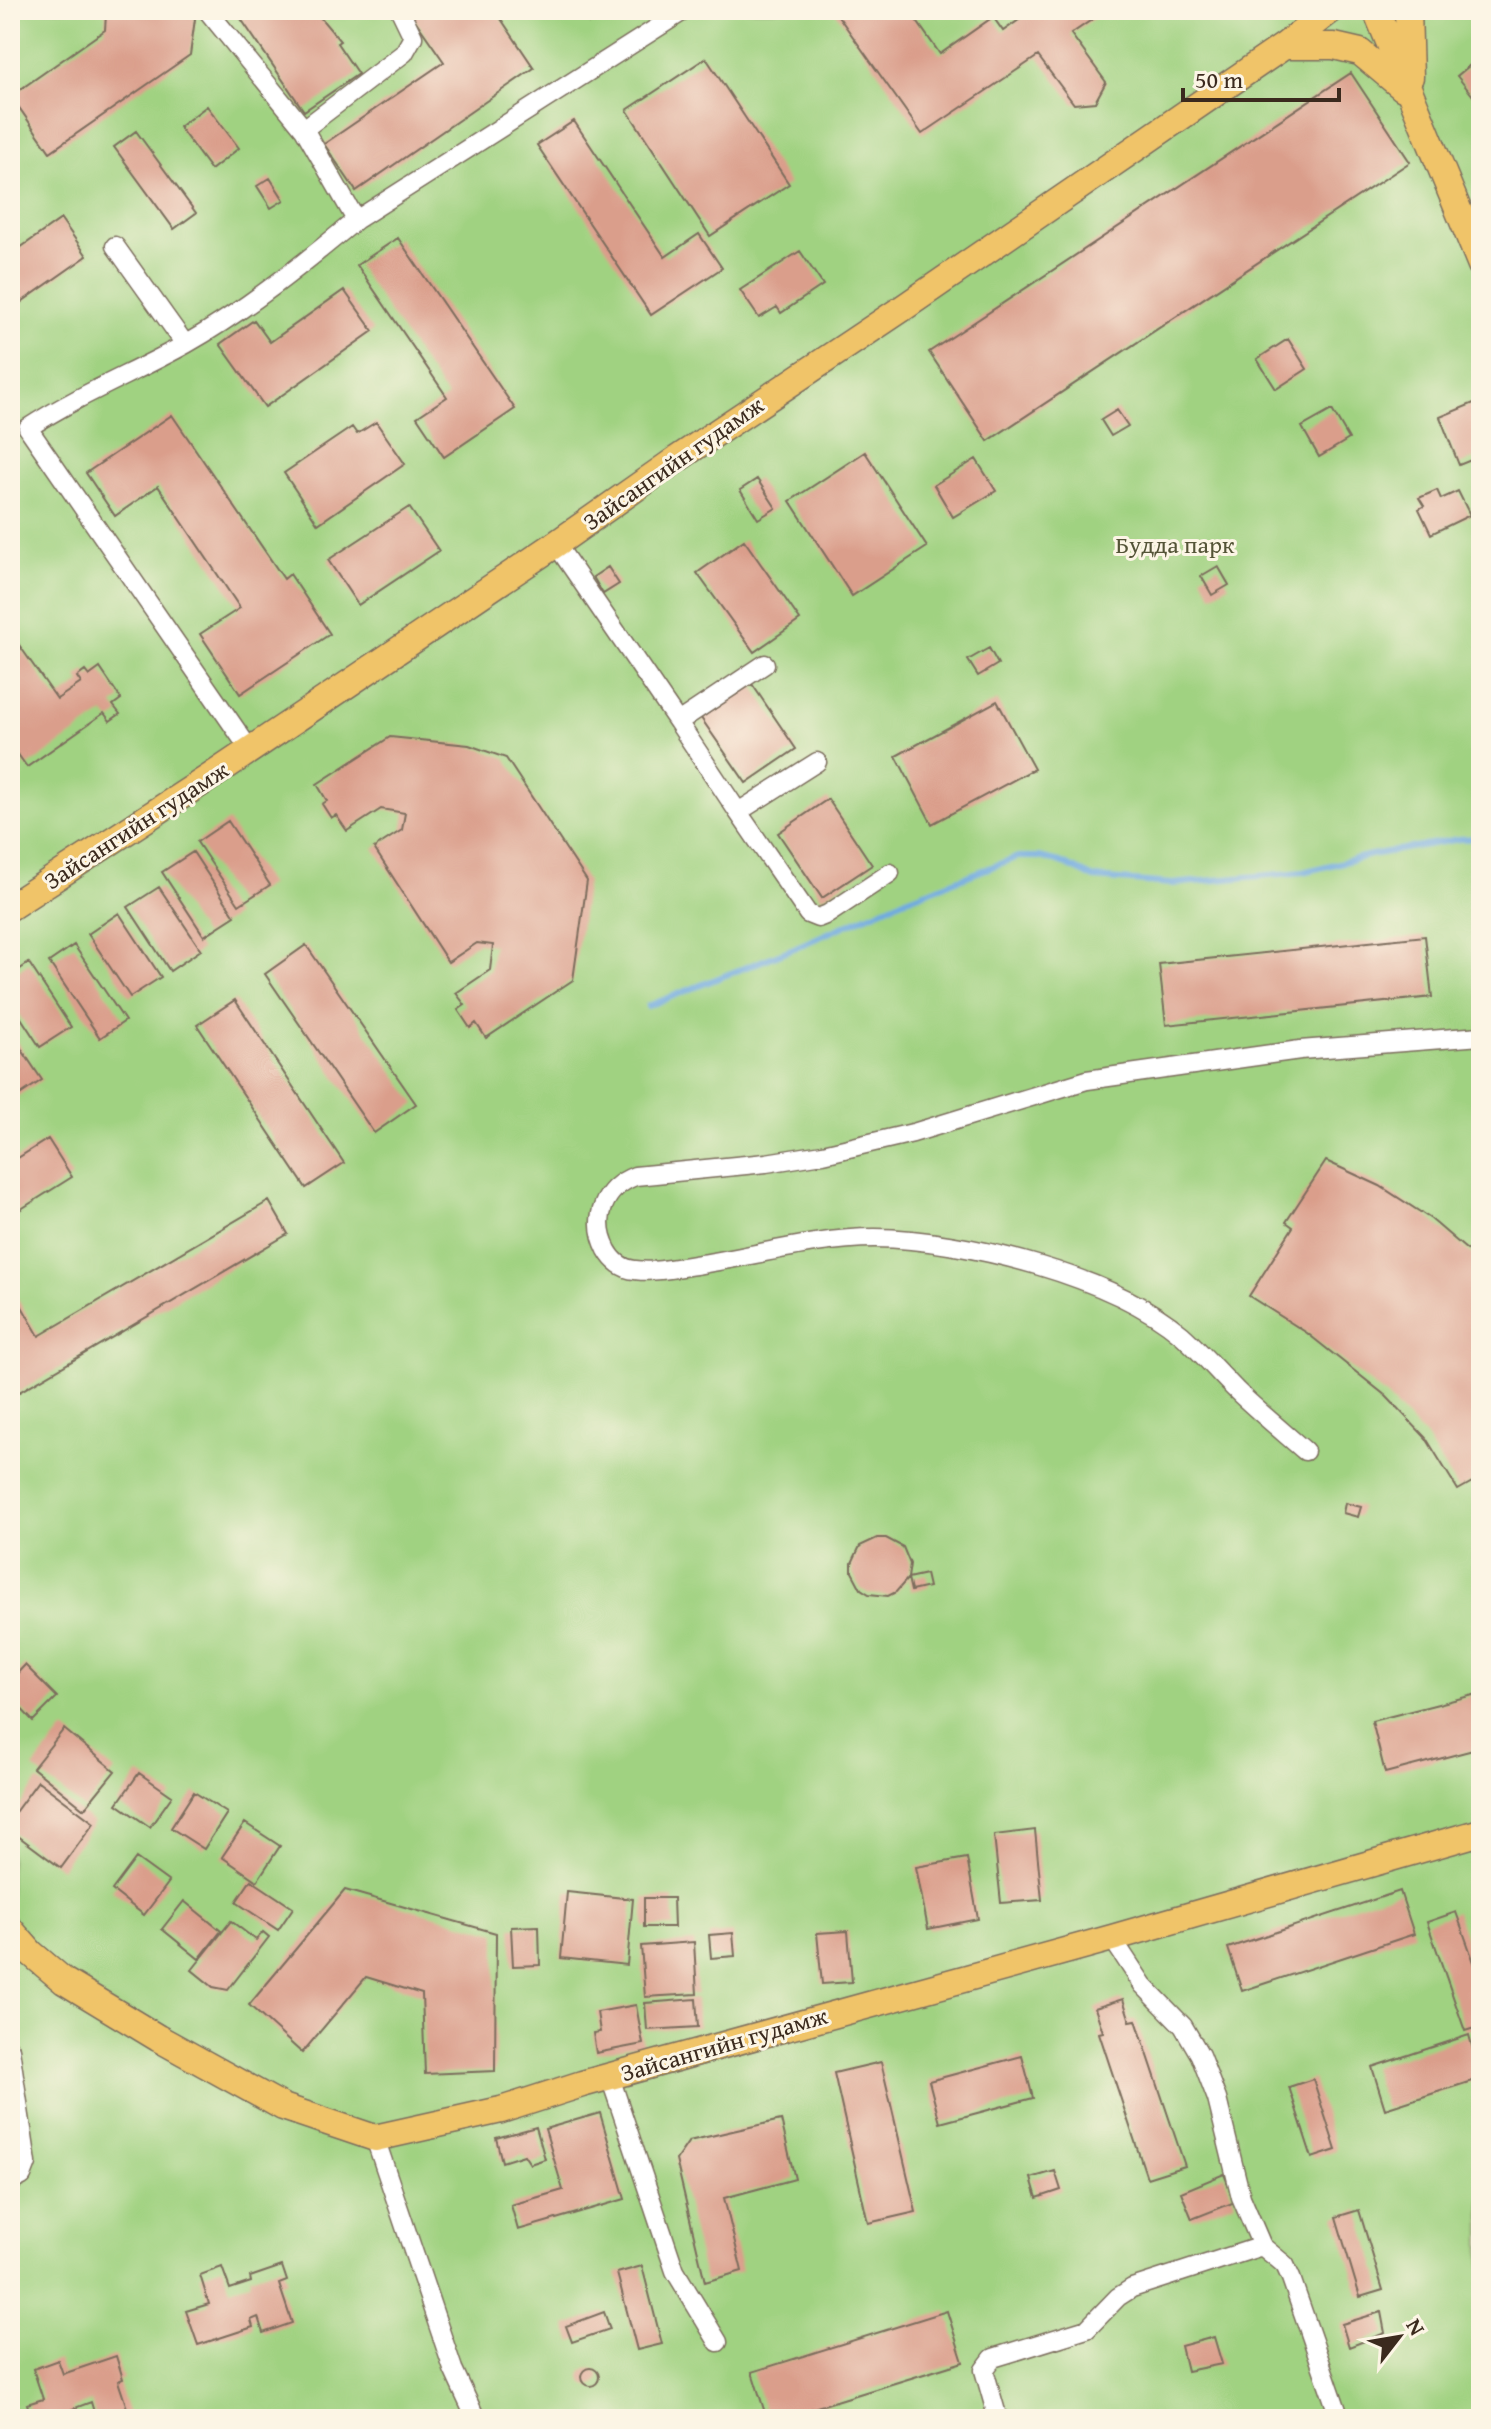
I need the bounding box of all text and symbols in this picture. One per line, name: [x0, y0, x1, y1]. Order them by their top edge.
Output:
scale bar: [1183, 52, 1339, 102]
text: 50 m: [1195, 62, 1243, 97]
street label: Зайсангийн гудамж: [575, 387, 771, 539]
park label: Будда парк: [1115, 527, 1235, 562]
street label: Зайсангийн гудамж: [37, 752, 235, 898]
street label: Зайсангийн гудамж: [617, 1998, 832, 2090]
north arrow: [1359, 2297, 1439, 2377]
text: N: [1399, 2312, 1434, 2341]

